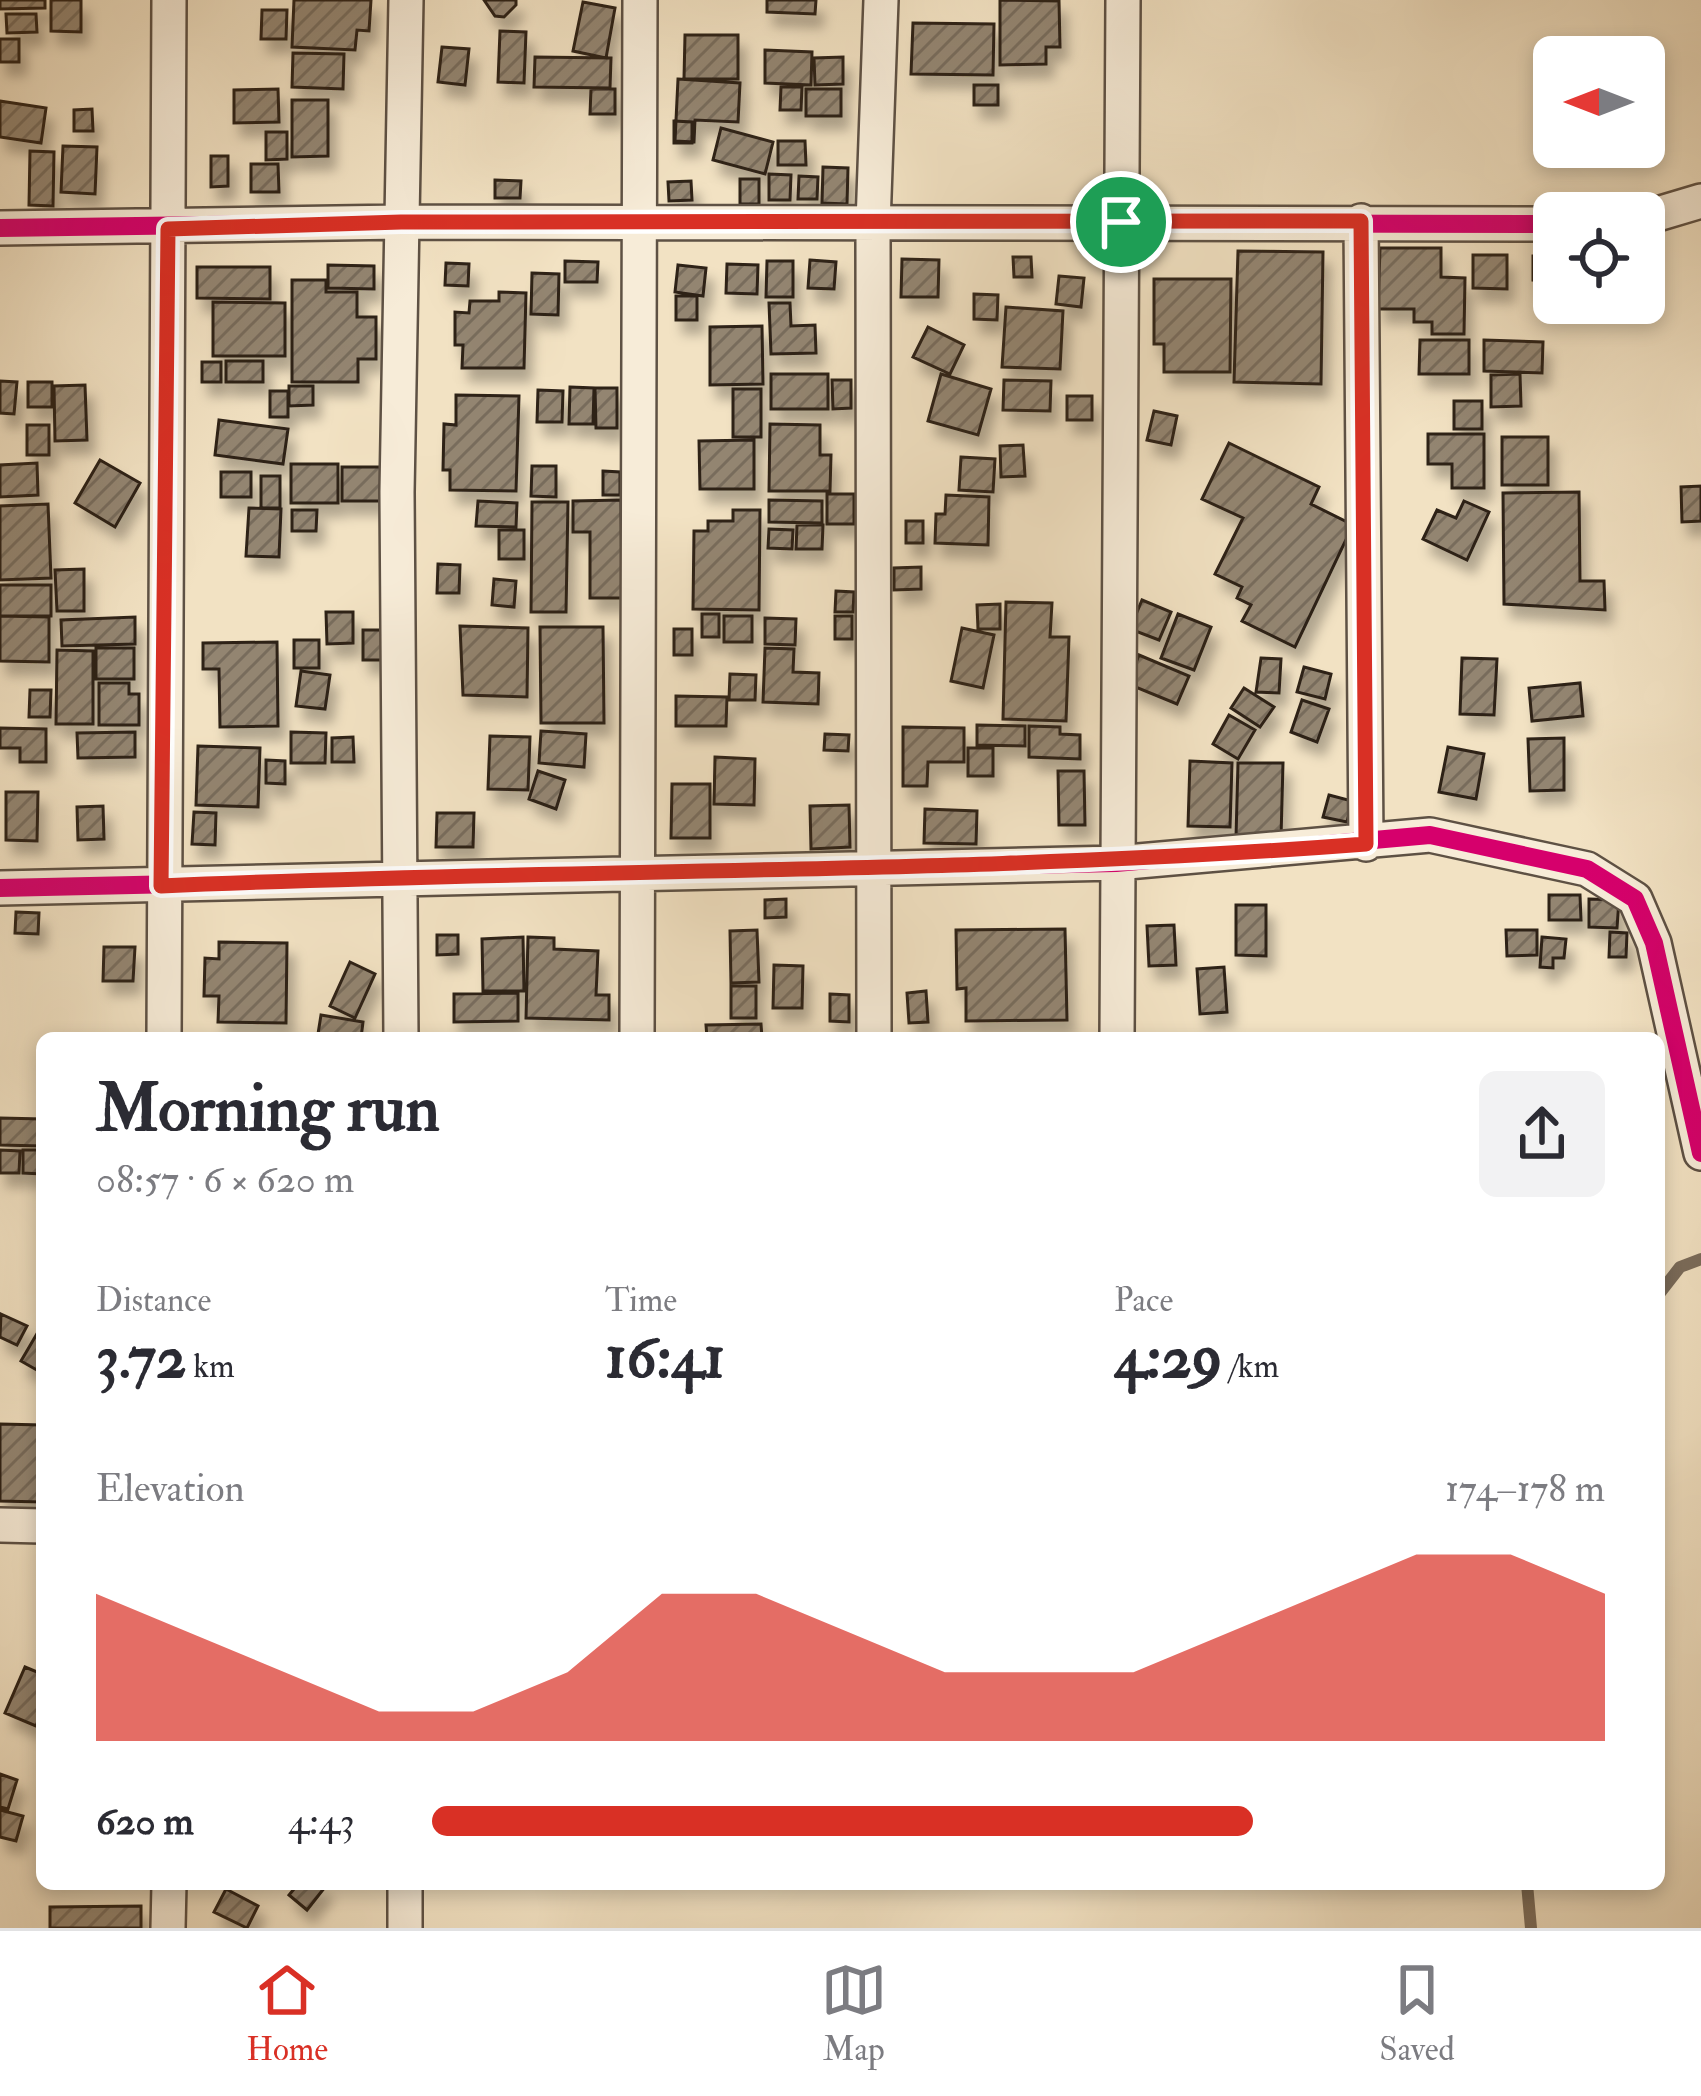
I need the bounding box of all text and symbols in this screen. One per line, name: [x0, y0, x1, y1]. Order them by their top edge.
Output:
north arrow: [1533, 36, 1665, 168]
map controls: [1533, 36, 1665, 324]
pin: [1070, 171, 1172, 273]
icon: arrive: [1088, 189, 1154, 255]
button: locate: [1533, 192, 1665, 324]
text: Morning run: [96, 1068, 440, 1151]
button: share: [1479, 1071, 1605, 1197]
text: 08:57 · 6 × 620 m: [96, 1155, 354, 1204]
text: Distance: [96, 1280, 211, 1321]
text: Time: [605, 1280, 677, 1321]
text: Pace: [1114, 1280, 1173, 1321]
text: 3.72: [96, 1321, 186, 1396]
text: 16:41: [605, 1321, 725, 1396]
text: 4:29: [1114, 1321, 1222, 1396]
text: km: [186, 1346, 235, 1387]
text: /km: [1222, 1346, 1279, 1387]
text: Elevation: [96, 1464, 245, 1513]
text: 174–178 m: [1445, 1464, 1605, 1513]
text: 620 m: [96, 1797, 194, 1846]
text: 4:43: [288, 1797, 355, 1846]
tab: Home: [246, 1957, 328, 2070]
tab: Map: [821, 1957, 887, 2070]
tab: Saved: [1379, 1957, 1455, 2070]

